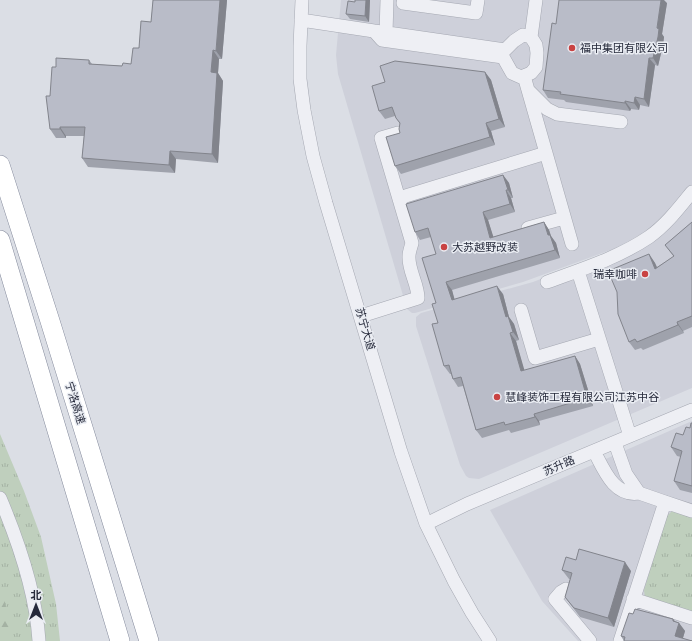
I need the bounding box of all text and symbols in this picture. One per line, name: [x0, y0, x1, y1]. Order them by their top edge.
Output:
place label: 福中集团有限公司: [580, 41, 668, 56]
marker: 福中集团有限公司: [567, 43, 577, 53]
place label: 大苏越野改装: [452, 240, 518, 255]
marker: 大苏越野改装: [439, 242, 449, 252]
place label: 瑞幸咖啡: [593, 267, 637, 282]
marker: 瑞幸咖啡: [640, 269, 650, 279]
street label: 苏宁大道: [352, 306, 378, 352]
street label: 宁洛高速: [61, 380, 89, 426]
place label: 慧峰装饰工程有限公司江苏中谷: [505, 390, 659, 405]
marker: 慧峰装饰工程有限公司江苏中谷: [492, 392, 502, 402]
street label: 苏升路: [541, 453, 577, 479]
north arrow: [16, 585, 56, 625]
text: 北: [31, 588, 42, 603]

